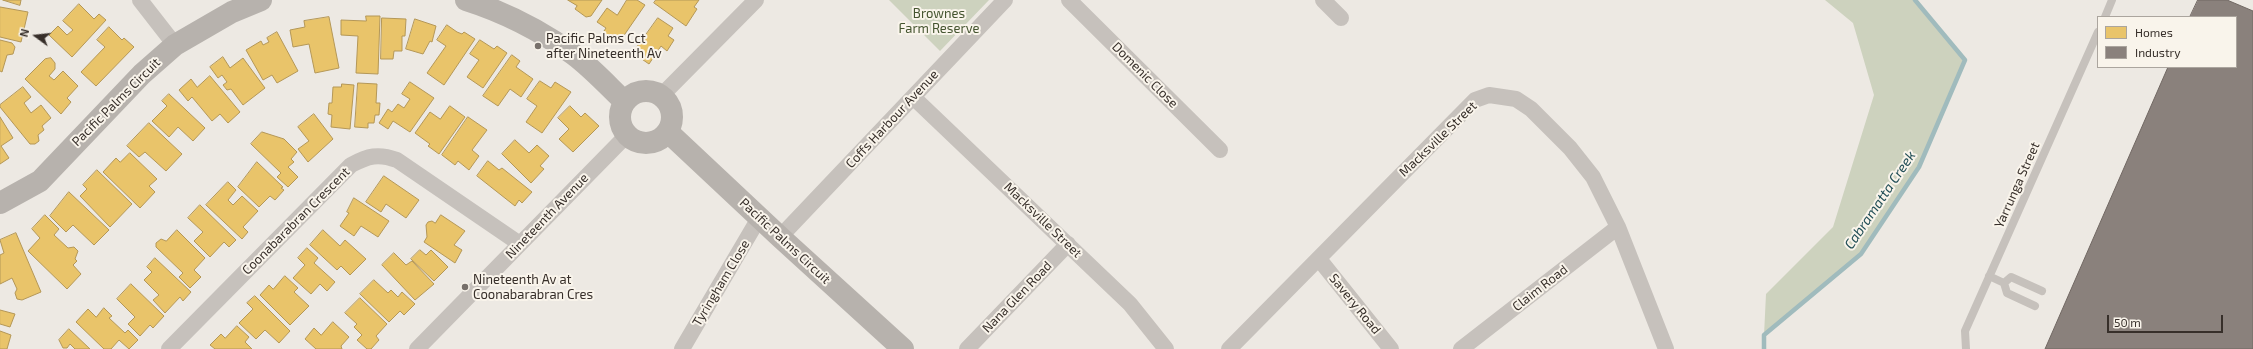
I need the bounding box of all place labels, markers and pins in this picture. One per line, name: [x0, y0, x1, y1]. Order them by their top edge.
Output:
place label: Pacific Palms Cct after Nineteenth Av: [546, 31, 662, 62]
marker: Pacific Palms Cct after Nineteenth Av: [533, 41, 543, 51]
place label: Nineteenth Av at Coonabarabran Cres: [473, 272, 593, 303]
marker: Nineteenth Av at Coonabarabran Cres: [460, 282, 470, 292]

